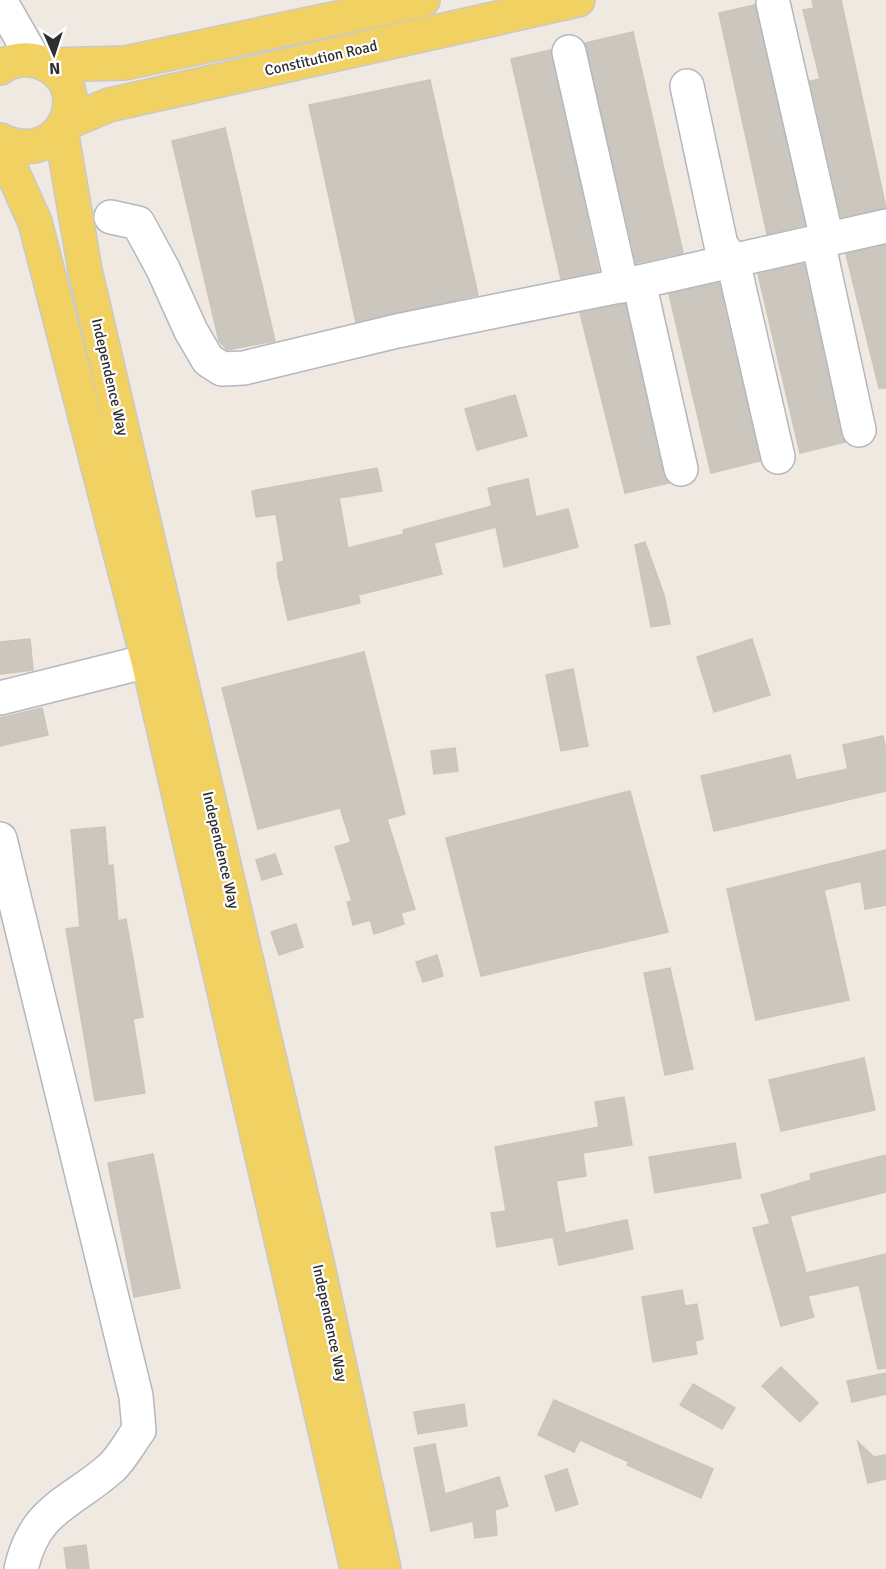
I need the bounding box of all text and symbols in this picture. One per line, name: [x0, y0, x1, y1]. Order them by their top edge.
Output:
north arrow: [24, 24, 84, 84]
street label: Constitution Road: [263, 36, 379, 80]
text: N: [49, 58, 61, 78]
street label: Independence Way: [88, 317, 132, 437]
street label: Independence Way: [199, 790, 243, 910]
street label: Independence Way: [309, 1263, 351, 1383]

